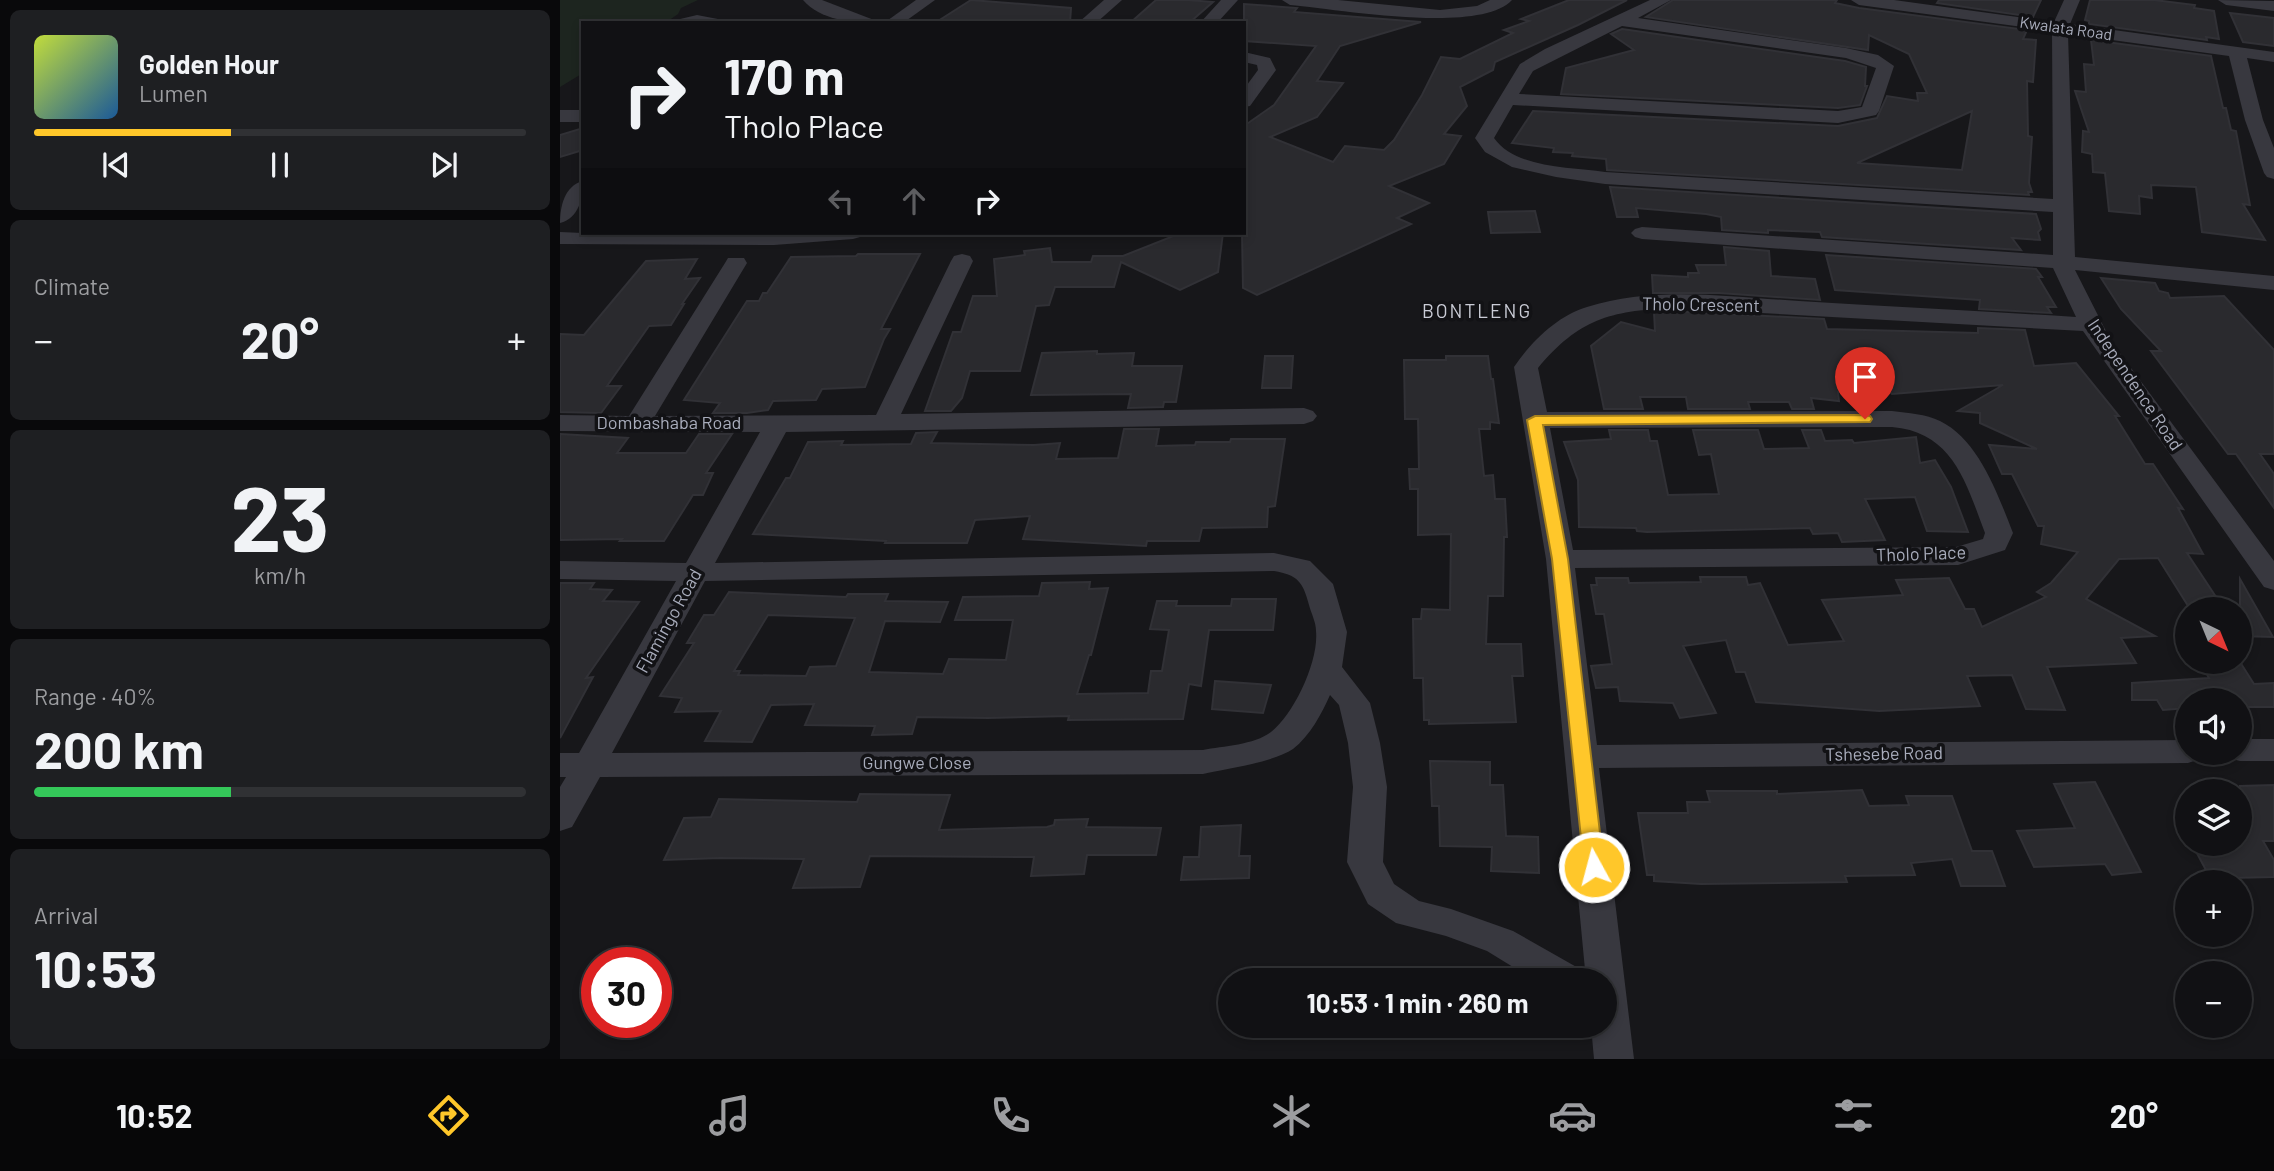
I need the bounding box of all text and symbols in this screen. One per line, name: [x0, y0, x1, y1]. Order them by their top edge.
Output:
street label: Kwalata Road: [2019, 12, 2114, 43]
text: 170 m: [724, 46, 844, 105]
text: Golden Hour: [139, 48, 279, 79]
icon: right: [609, 49, 700, 140]
text: Lumen: [139, 79, 208, 107]
text: Tholo Place: [724, 106, 884, 144]
icon: previous: [97, 146, 135, 184]
icon: pause: [261, 146, 299, 184]
icon: next: [425, 146, 463, 184]
icon: left: [822, 182, 860, 220]
icon: ahead: [895, 182, 933, 220]
icon: right: [968, 182, 1006, 220]
text: Climate: [34, 272, 110, 300]
street label: Tholo Crescent: [1642, 292, 1760, 316]
district label: BONTLENG: [1422, 299, 1532, 322]
text: 20°: [241, 307, 319, 369]
street label: Independence Road: [2084, 314, 2188, 454]
text: −: [34, 316, 53, 362]
text: +: [507, 316, 526, 362]
pin: [1835, 347, 1895, 419]
icon: arrive: [1846, 358, 1884, 396]
street label: Dombashaba Road: [597, 411, 741, 433]
text: 23: [231, 461, 329, 570]
street label: Tholo Place: [1876, 540, 1966, 566]
text: km/h: [254, 561, 306, 589]
street label: Flamingo Road: [630, 565, 706, 676]
north arrow: [2175, 597, 2252, 674]
map controls: [2175, 597, 2252, 1038]
text: Range · 40%: [34, 682, 156, 710]
button: sound: [2175, 688, 2252, 765]
text: 200 km: [34, 717, 204, 779]
street label: Tshesebe Road: [1825, 741, 1943, 765]
street label: Gungwe Close: [862, 751, 972, 773]
button: layers: [2175, 779, 2252, 856]
position arrow: [1557, 830, 1631, 904]
button: +: [2175, 870, 2252, 947]
text: Arrival: [34, 901, 98, 929]
text: 10:53: [34, 936, 157, 998]
speed limit sign: 30: [581, 947, 672, 1038]
button: −: [2175, 961, 2252, 1038]
text: 10:53 · 1 min · 260 m: [1307, 987, 1528, 1018]
icon: directions: [424, 1091, 473, 1140]
icon: music: [705, 1091, 754, 1140]
icon: phone: [986, 1091, 1035, 1140]
icon: climate: [1267, 1091, 1316, 1140]
icon: car: [1548, 1091, 1597, 1140]
icon: filters: [1829, 1091, 1878, 1140]
text: 10:52: [116, 1096, 192, 1134]
text: 20°: [2110, 1096, 2158, 1134]

